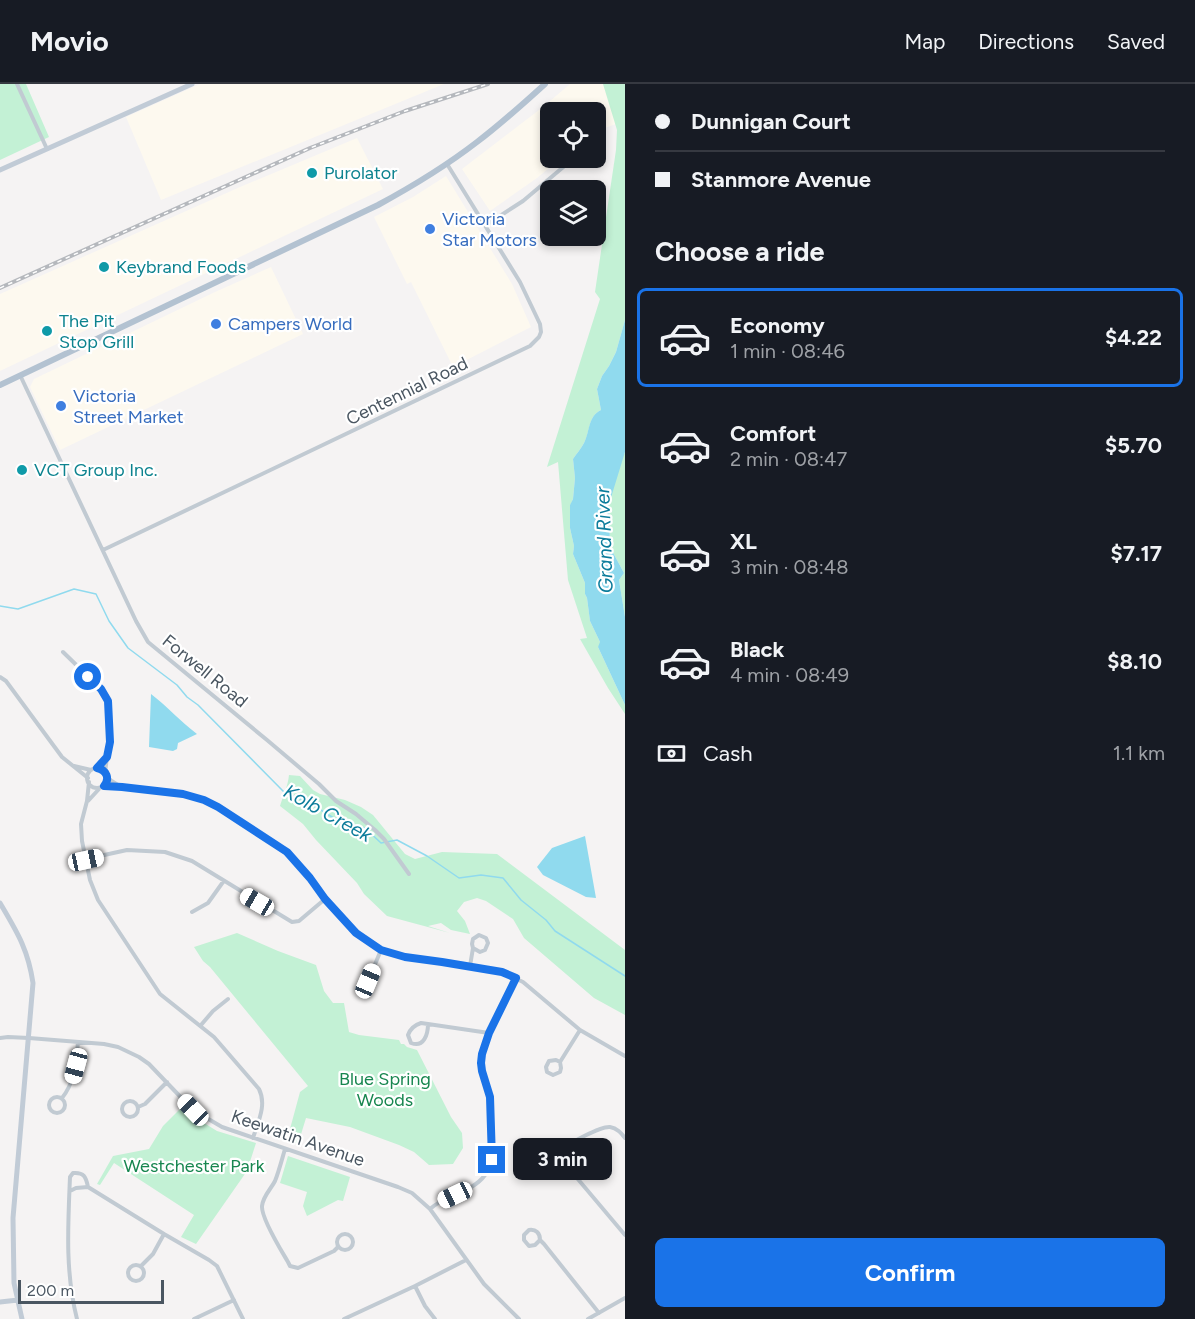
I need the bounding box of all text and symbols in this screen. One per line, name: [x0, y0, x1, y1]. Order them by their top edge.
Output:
text: Movio: [30, 24, 109, 58]
text: Map: [904, 29, 945, 54]
text: Directions: [978, 29, 1074, 54]
text: Saved: [1107, 29, 1165, 54]
map controls: [540, 102, 606, 246]
button: locate: [540, 102, 606, 168]
text: Dunnigan Court: [691, 108, 851, 135]
place label: Purolator: [324, 162, 397, 184]
marker: Purolator: [305, 166, 319, 180]
text: Stanmore Avenue: [691, 166, 871, 193]
button: layers: [540, 180, 606, 246]
place label: Victoria Star Motors: [442, 208, 537, 251]
marker: Victoria Star Motors: [423, 222, 437, 236]
text: Choose a ride: [655, 235, 824, 268]
place label: Keybrand Foods: [116, 256, 246, 278]
marker: Keybrand Foods: [97, 260, 111, 274]
place label: The Pit Stop Grill: [59, 310, 134, 353]
icon: car: [658, 311, 712, 365]
text: Economy: [730, 312, 825, 339]
place label: Campers World: [228, 313, 352, 335]
marker: Campers World: [209, 317, 223, 331]
marker: The Pit Stop Grill: [40, 324, 54, 338]
text: $4.22: [1105, 324, 1162, 351]
text: 1 min · 08:46: [730, 339, 845, 363]
street label: Centennial Road: [343, 352, 471, 430]
place label: Victoria Street Market: [73, 385, 184, 428]
marker: Victoria Street Market: [54, 399, 68, 413]
icon: car: [658, 419, 712, 473]
text: Comfort: [730, 420, 816, 447]
text: $5.70: [1105, 432, 1162, 459]
text: 2 min · 08:47: [730, 447, 847, 471]
place label: VCT Group Inc.: [34, 459, 158, 481]
marker: VCT Group Inc.: [15, 463, 29, 477]
water label: Grand River: [590, 485, 618, 594]
icon: car: [658, 527, 712, 581]
text: XL: [730, 528, 757, 555]
text: $7.17: [1111, 540, 1162, 567]
text: 3 min · 08:48: [730, 555, 848, 579]
street label: Forwell Road: [158, 630, 252, 712]
icon: car: [658, 635, 712, 689]
text: Black: [730, 636, 784, 663]
text: $8.10: [1107, 648, 1162, 675]
route start: [74, 663, 101, 690]
text: 4 min · 08:49: [730, 663, 849, 687]
icon: cash: [655, 737, 688, 770]
text: Cash: [703, 740, 753, 767]
text: 1.1 km: [1113, 741, 1165, 765]
water label: Kolb Creek: [279, 779, 378, 848]
car: [67, 847, 105, 873]
car: [237, 885, 277, 919]
car: [353, 961, 383, 1001]
car: [63, 1046, 89, 1086]
park label: Blue Spring Woods: [339, 1068, 431, 1111]
car: [174, 1091, 212, 1129]
street label: Keewatin Avenue: [228, 1105, 368, 1171]
callout: 3 min: [513, 1139, 612, 1181]
route end: [478, 1146, 505, 1173]
text: 3 min: [538, 1147, 587, 1171]
park label: Westchester Park: [124, 1155, 265, 1177]
car: [435, 1179, 475, 1211]
button: Confirm: [655, 1238, 1165, 1307]
scale bar: [18, 1277, 164, 1304]
text: 200 m: [27, 1281, 74, 1300]

